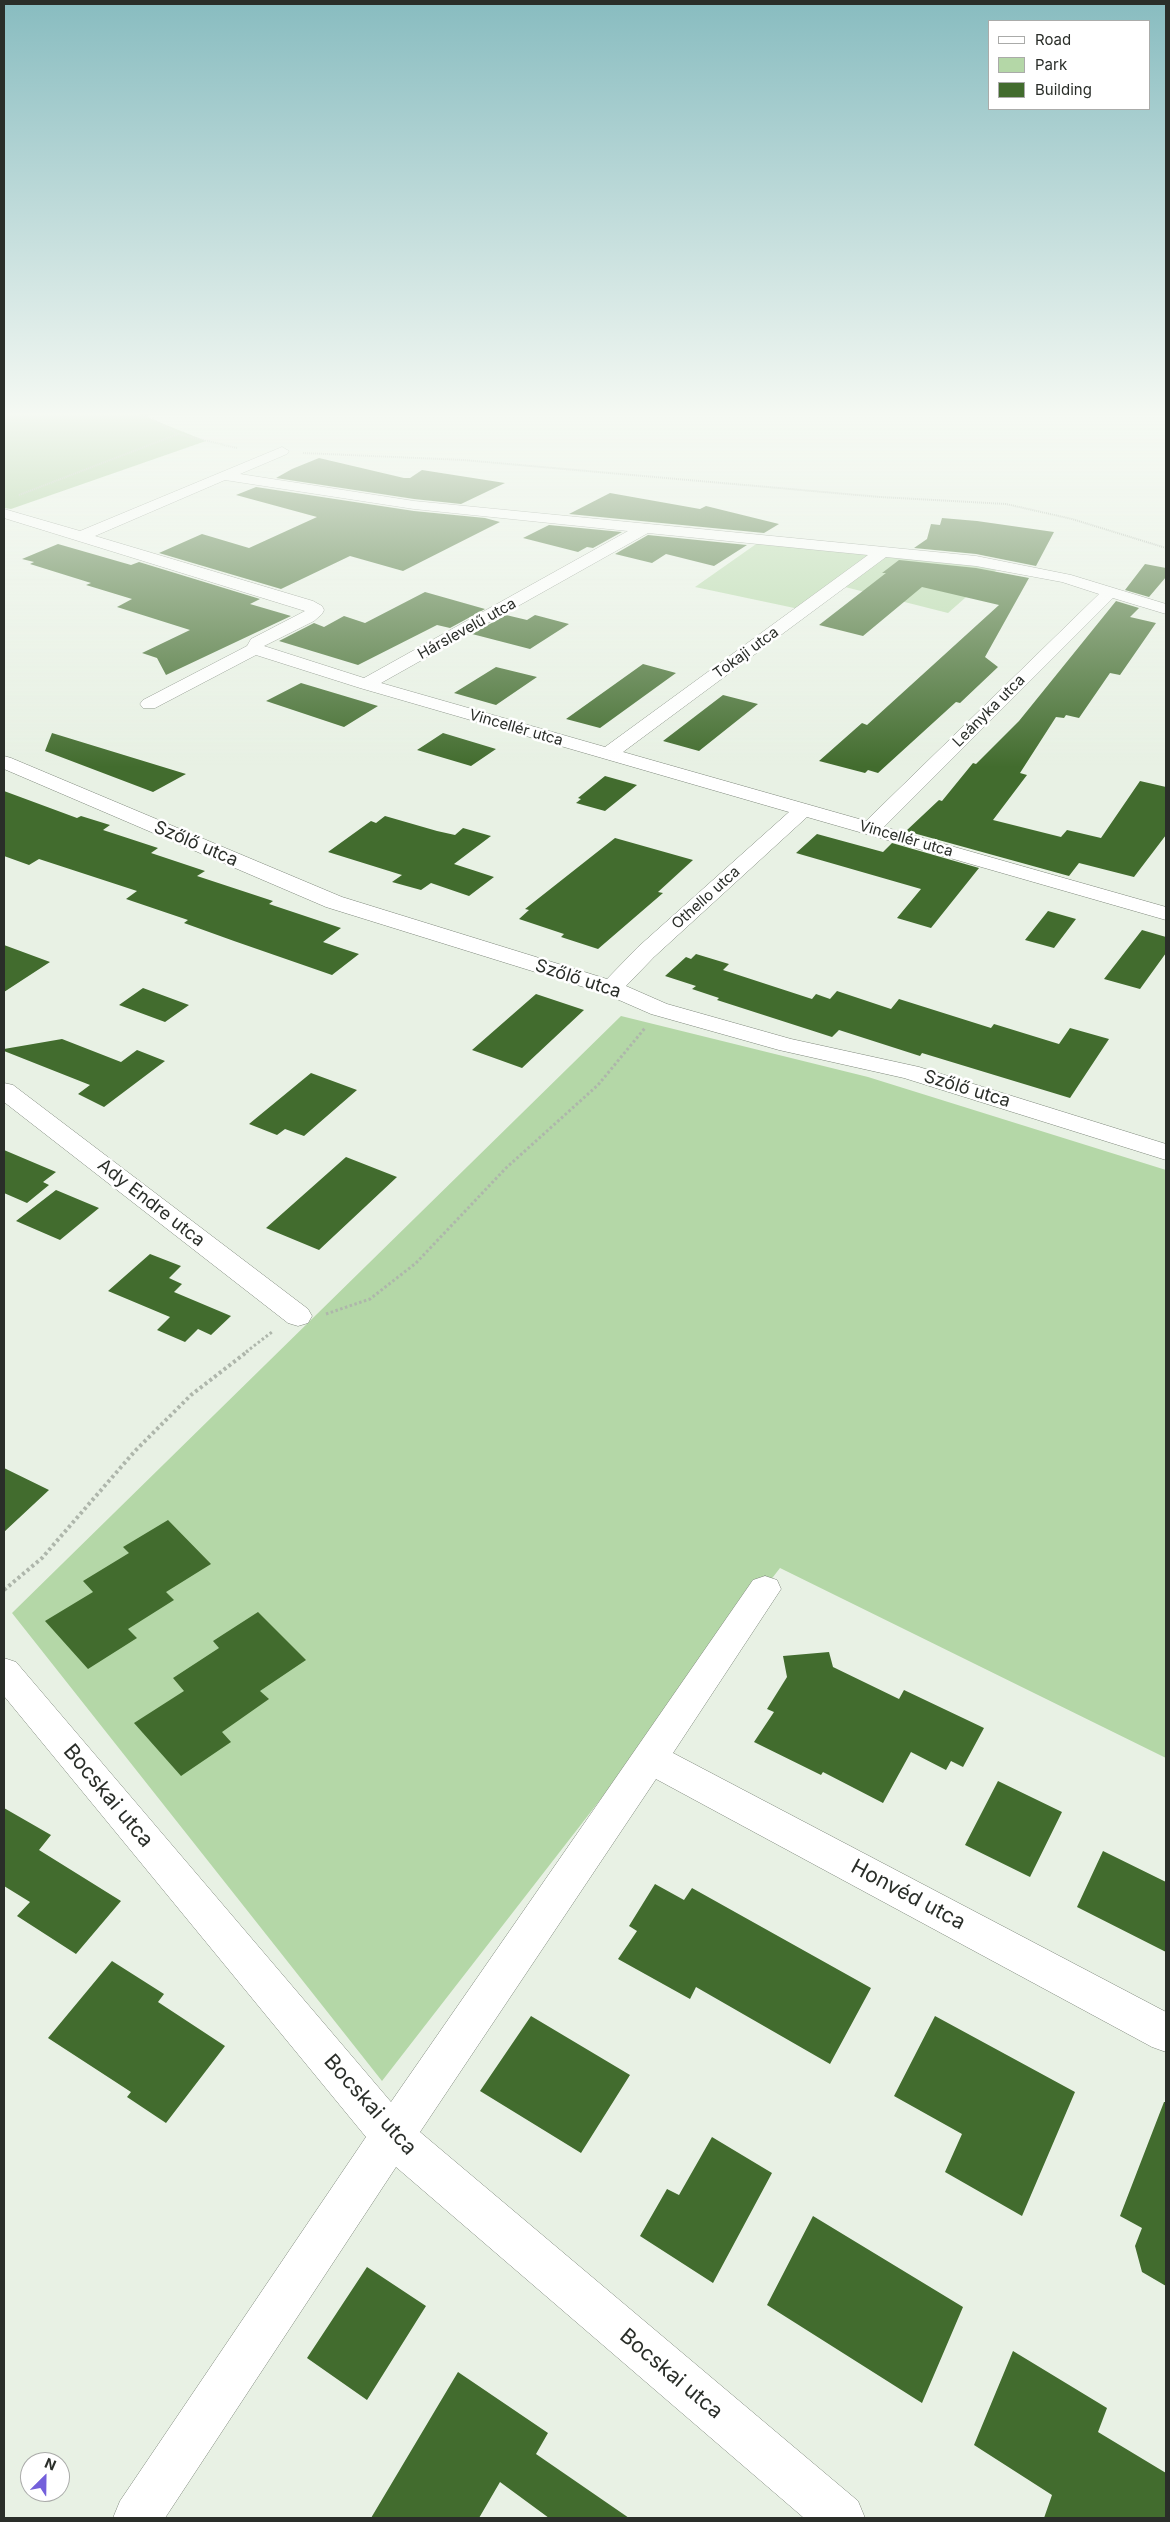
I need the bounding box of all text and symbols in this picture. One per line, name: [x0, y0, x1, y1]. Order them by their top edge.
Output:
legend: [988, 20, 1150, 110]
text: Road: [1035, 30, 1071, 49]
text: Park: [1035, 55, 1067, 74]
text: Building: [1035, 80, 1092, 99]
street label: Hárslevelű utca: [415, 595, 519, 663]
street label: Tokaji utca: [710, 623, 782, 683]
street label: Leányka utca: [949, 671, 1029, 751]
street label: Vincellér utca: [467, 706, 565, 750]
street label: Szőlő utca: [151, 817, 241, 871]
street label: Vincellér utca: [857, 817, 955, 861]
street label: Othello utca: [668, 863, 744, 933]
street label: Szőlő utca: [532, 955, 624, 1003]
street label: Szőlő utca: [921, 1066, 1013, 1112]
street label: Ady Endre utca: [93, 1154, 209, 1252]
street label: Bocskai utca: [58, 1739, 158, 1853]
street label: Honvéd utca: [847, 1854, 969, 1936]
street label: Bocskai utca: [318, 2049, 422, 2161]
street label: Bocskai utca: [614, 2324, 728, 2424]
north arrow: [20, 2452, 70, 2502]
text: N: [42, 2454, 59, 2474]

